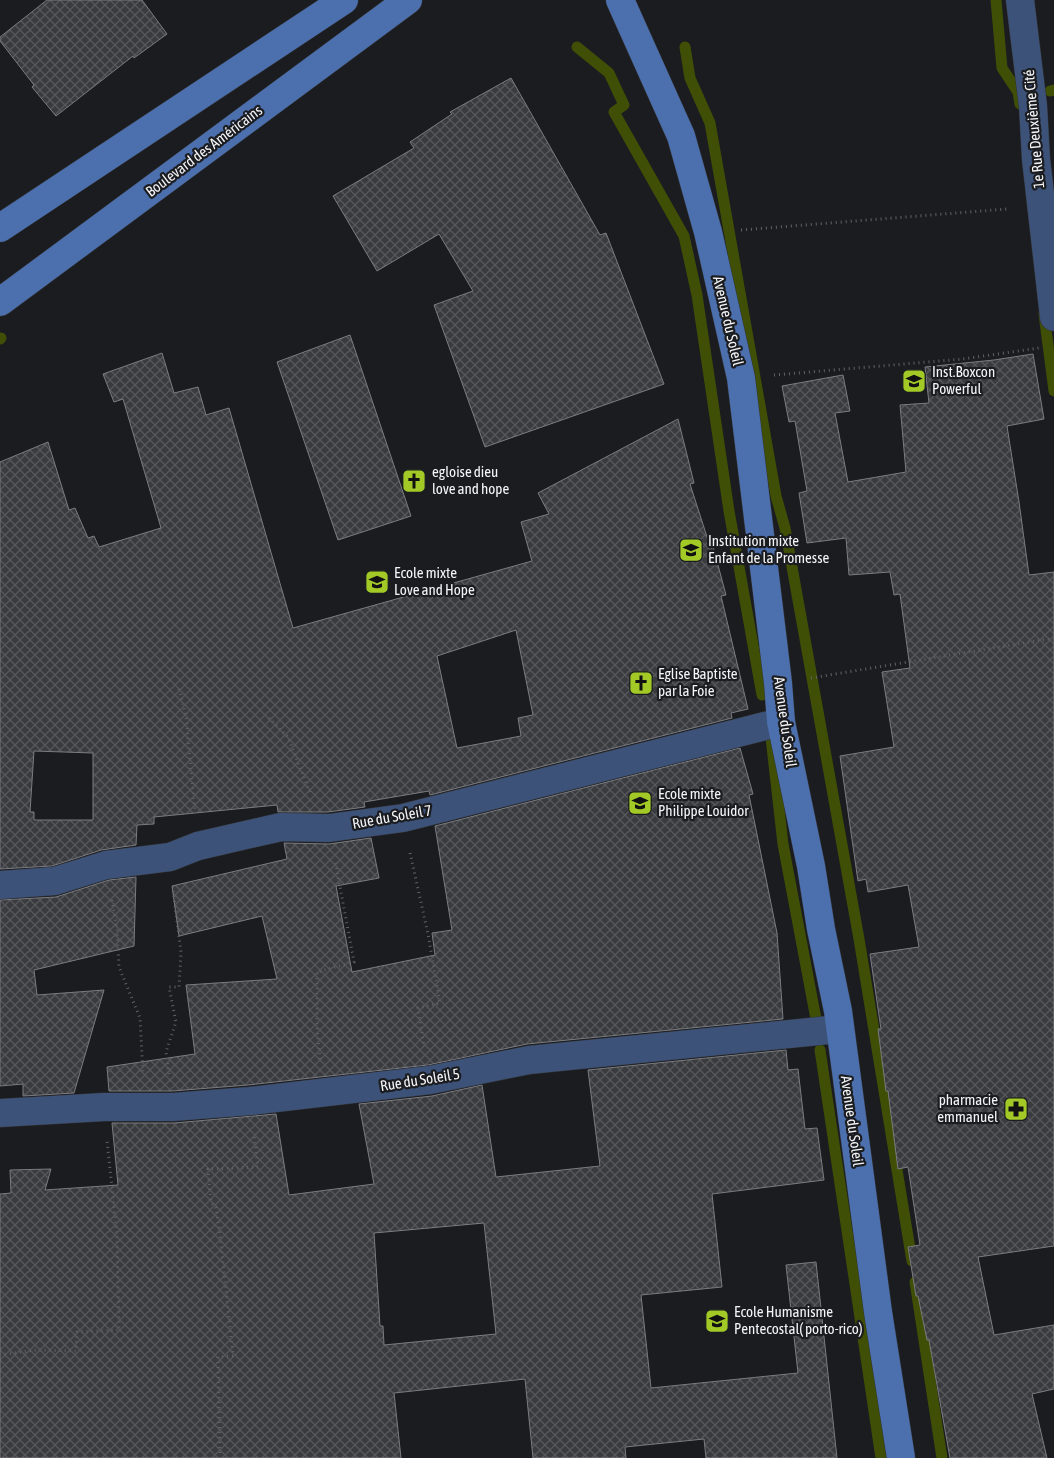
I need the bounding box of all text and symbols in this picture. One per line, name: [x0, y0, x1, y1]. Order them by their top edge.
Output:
street label: 1e Rue Deuxième Cité: [1020, 69, 1047, 189]
street label: Boulevard des Américains: [142, 101, 265, 200]
street label: Avenue du Soleil: [710, 274, 747, 367]
place label: Inst.Boxcon Powerful: [932, 363, 995, 397]
school or university icon: Inst.Boxcon Powerful: [901, 368, 927, 394]
place label: egloise dieu love and hope: [432, 463, 509, 497]
church icon: egloise dieu love and hope: [401, 468, 427, 494]
place label: Institution mixte Enfant de la Promesse: [708, 532, 829, 566]
school or university icon: Institution mixte Enfant de la Promesse: [678, 537, 704, 563]
place label: Ecole mixte Love and Hope: [394, 564, 475, 598]
school or university icon: Ecole mixte Love and Hope: [364, 569, 390, 595]
place label: Eglise Baptiste par la Foie: [658, 665, 738, 699]
church icon: Eglise Baptiste par la Foie: [628, 670, 654, 696]
street label: Avenue du Soleil: [771, 675, 800, 768]
place label: Ecole mixte Philippe Louidor: [658, 785, 749, 819]
school or university icon: Ecole mixte Philippe Louidor: [627, 790, 653, 816]
street label: Rue du Soleil 7: [351, 801, 433, 832]
street label: Rue du Soleil 5: [379, 1065, 461, 1094]
street label: Avenue du Soleil: [838, 1074, 867, 1167]
place label: pharmacie emmanuel: [937, 1091, 998, 1125]
pharmacy icon: pharmacie emmanuel: [1003, 1096, 1029, 1122]
place label: Ecole Humanisme Pentecostal( porto-rico): [734, 1303, 863, 1337]
school or university icon: Ecole Humanisme Pentecostal( porto-rico): [704, 1308, 730, 1334]

